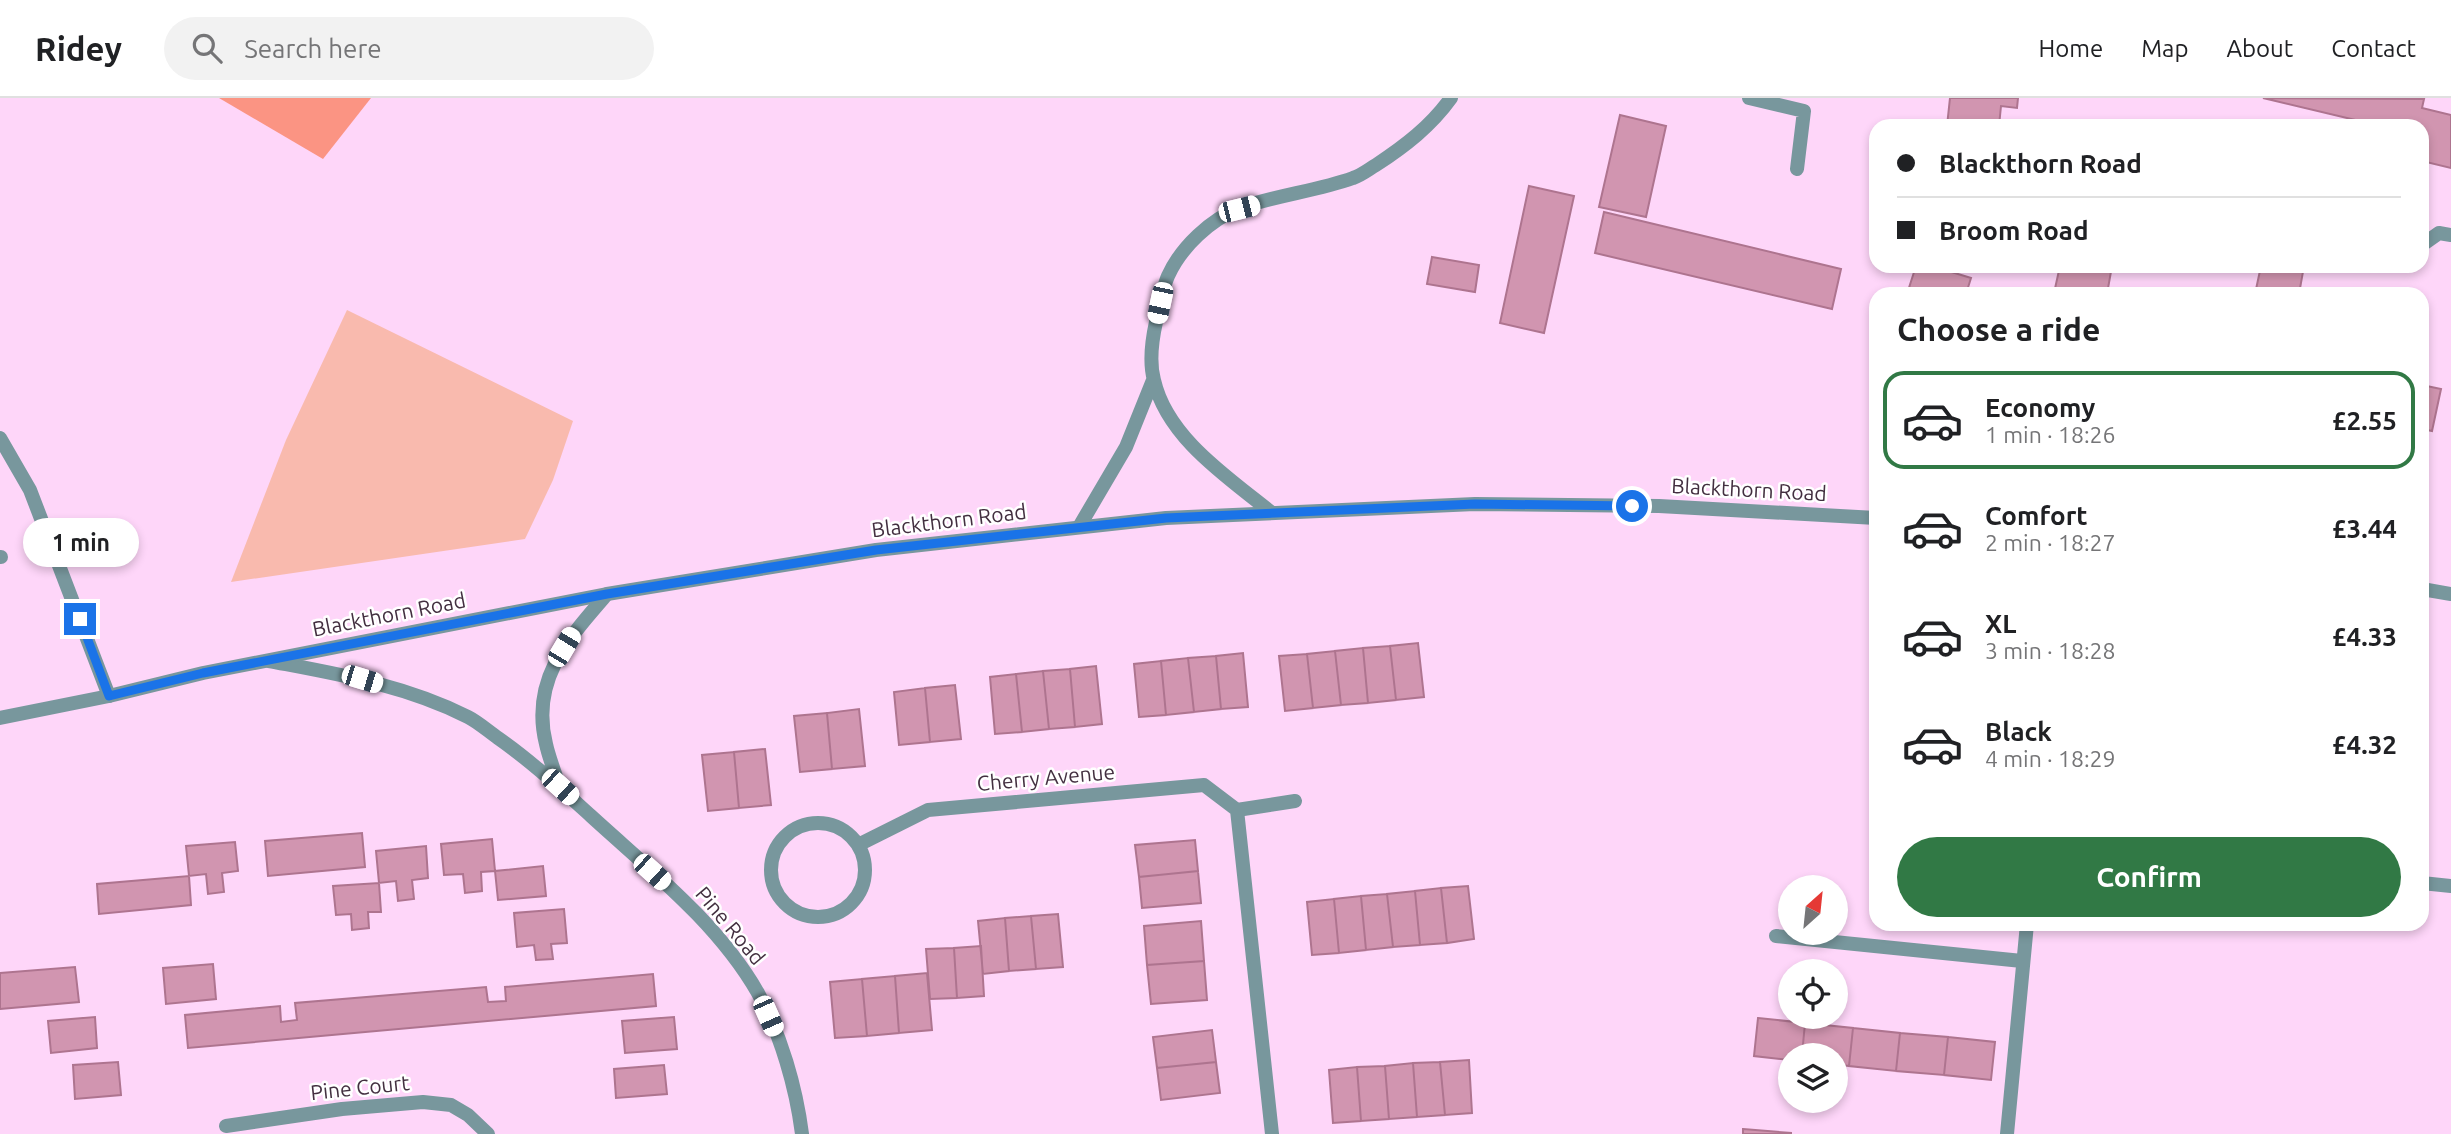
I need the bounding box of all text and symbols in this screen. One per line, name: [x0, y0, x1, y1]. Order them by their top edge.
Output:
search box: [164, 17, 654, 80]
icon: search: [188, 29, 226, 67]
text: Ridey: [35, 30, 122, 67]
text: Search here: [244, 34, 382, 63]
text: Home: [2038, 35, 2103, 62]
text: Map: [2141, 35, 2188, 62]
text: About: [2226, 35, 2293, 62]
text: Contact: [2331, 35, 2416, 62]
text: Blackthorn Road: [1939, 149, 2142, 178]
car: [1217, 194, 1262, 224]
text: Broom Road: [1939, 216, 2089, 245]
car: [1146, 280, 1175, 326]
text: Choose a ride: [1897, 311, 2100, 347]
icon: car: [1901, 389, 1964, 452]
text: Economy: [1985, 393, 2095, 422]
text: £2.55: [2332, 406, 2397, 435]
text: 1 min · 18:26: [1985, 422, 2116, 447]
street label: Blackthorn Road: [1671, 473, 1827, 505]
route start: [1616, 490, 1648, 522]
icon: car: [1901, 497, 1964, 560]
street label: Blackthorn Road: [870, 499, 1028, 541]
text: Comfort: [1985, 501, 2088, 530]
text: £3.44: [2332, 514, 2397, 543]
callout: 1 min: [22, 518, 138, 566]
text: 1 min: [52, 530, 110, 555]
text: 2 min · 18:27: [1985, 530, 2116, 555]
street label: Blackthorn Road: [310, 587, 468, 641]
route end: [64, 603, 96, 635]
icon: car: [1901, 605, 1964, 668]
text: XL: [1985, 609, 2016, 638]
text: £4.33: [2332, 622, 2397, 651]
car: [545, 624, 584, 670]
text: 3 min · 18:28: [1985, 638, 2116, 663]
car: [339, 663, 386, 695]
icon: car: [1901, 713, 1964, 776]
text: Black: [1985, 717, 2052, 746]
text: £4.32: [2332, 730, 2397, 759]
text: 4 min · 18:29: [1985, 746, 2116, 771]
street label: Cherry Avenue: [976, 759, 1116, 795]
car: [538, 765, 583, 809]
button: Confirm: [1897, 837, 2401, 917]
car: [630, 850, 675, 894]
north arrow: [1778, 875, 1848, 945]
map controls: [1778, 875, 1848, 1113]
street label: Pine Road: [691, 881, 770, 969]
button: locate: [1778, 959, 1848, 1029]
car: [750, 993, 787, 1039]
button: layers: [1778, 1043, 1848, 1113]
street label: Pine Court: [309, 1070, 411, 1104]

